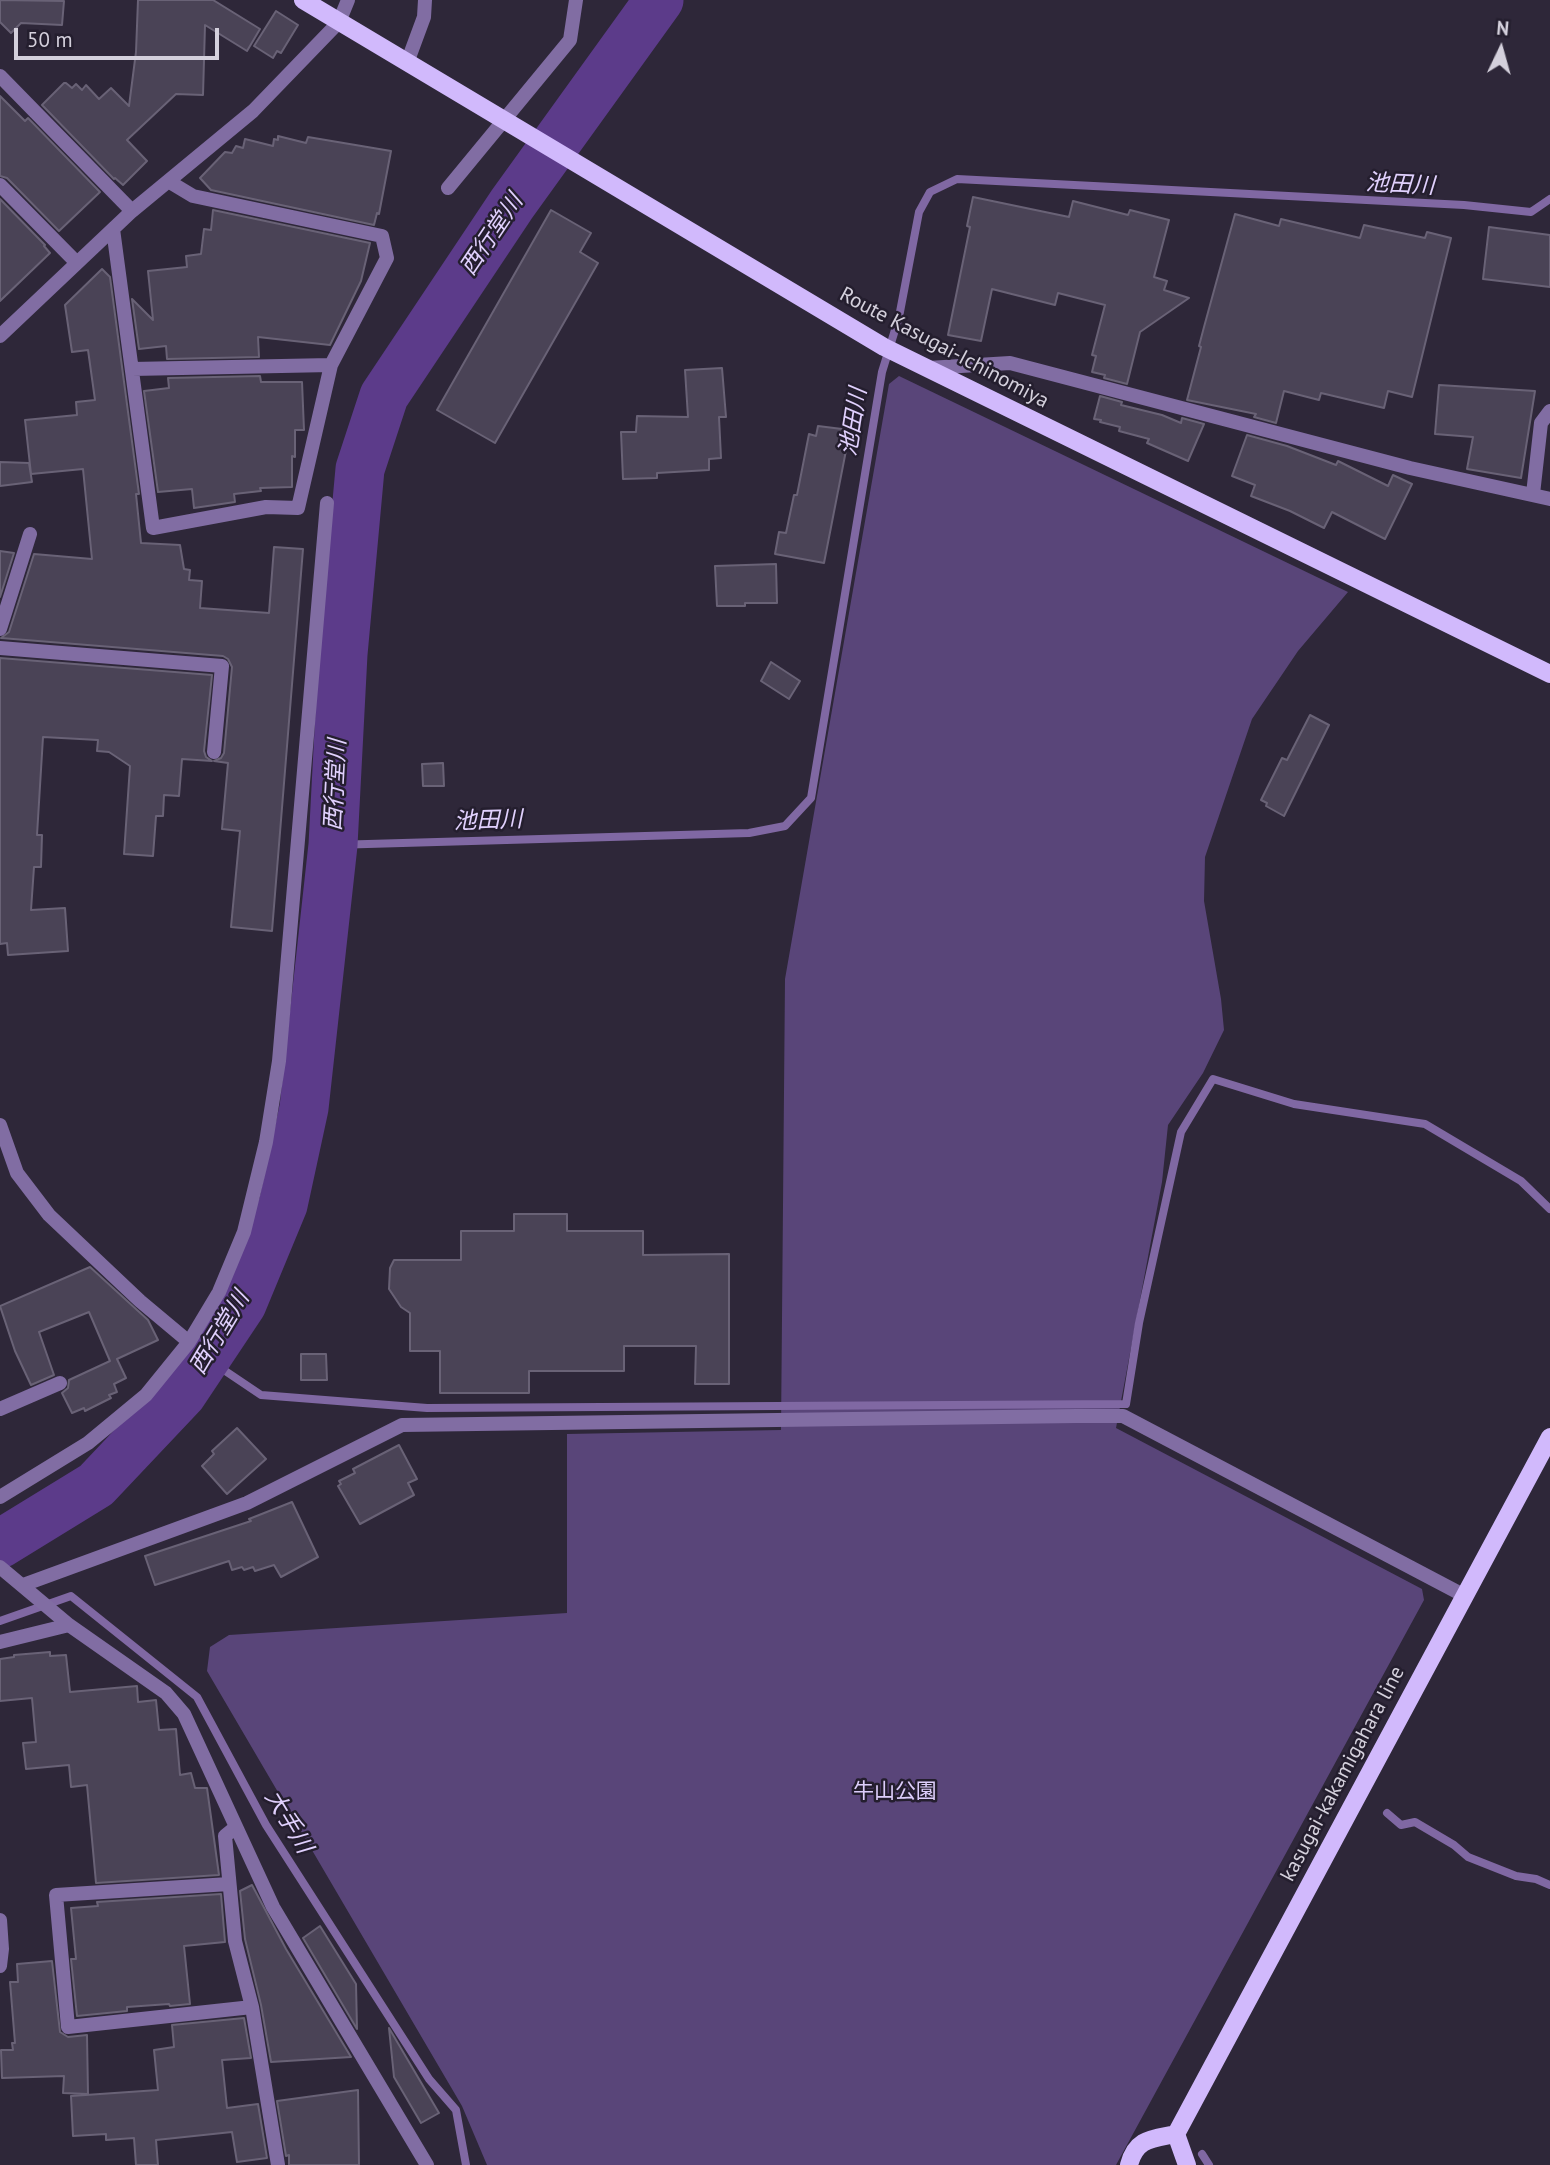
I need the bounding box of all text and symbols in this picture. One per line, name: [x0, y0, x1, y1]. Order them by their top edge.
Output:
scale bar: [18, 14, 222, 58]
north arrow: [1466, 14, 1536, 84]
text: N: [1496, 16, 1510, 41]
text: 50 m: [27, 26, 73, 53]
water label: 池田川: [1365, 169, 1435, 201]
water label: 西行堂川: [455, 189, 529, 281]
street label: Route Kasugai-Ichinomiya: [835, 282, 1053, 414]
water label: 池田川: [835, 386, 873, 458]
water label: 西行堂川: [320, 738, 352, 832]
water label: 池田川: [453, 806, 523, 836]
water label: 西行堂川: [184, 1286, 256, 1380]
street label: kasugai-kakamigahara line: [1276, 1662, 1410, 1886]
park label: 牛山公園: [853, 1779, 937, 1805]
water label: 大手川: [258, 1785, 318, 1859]

